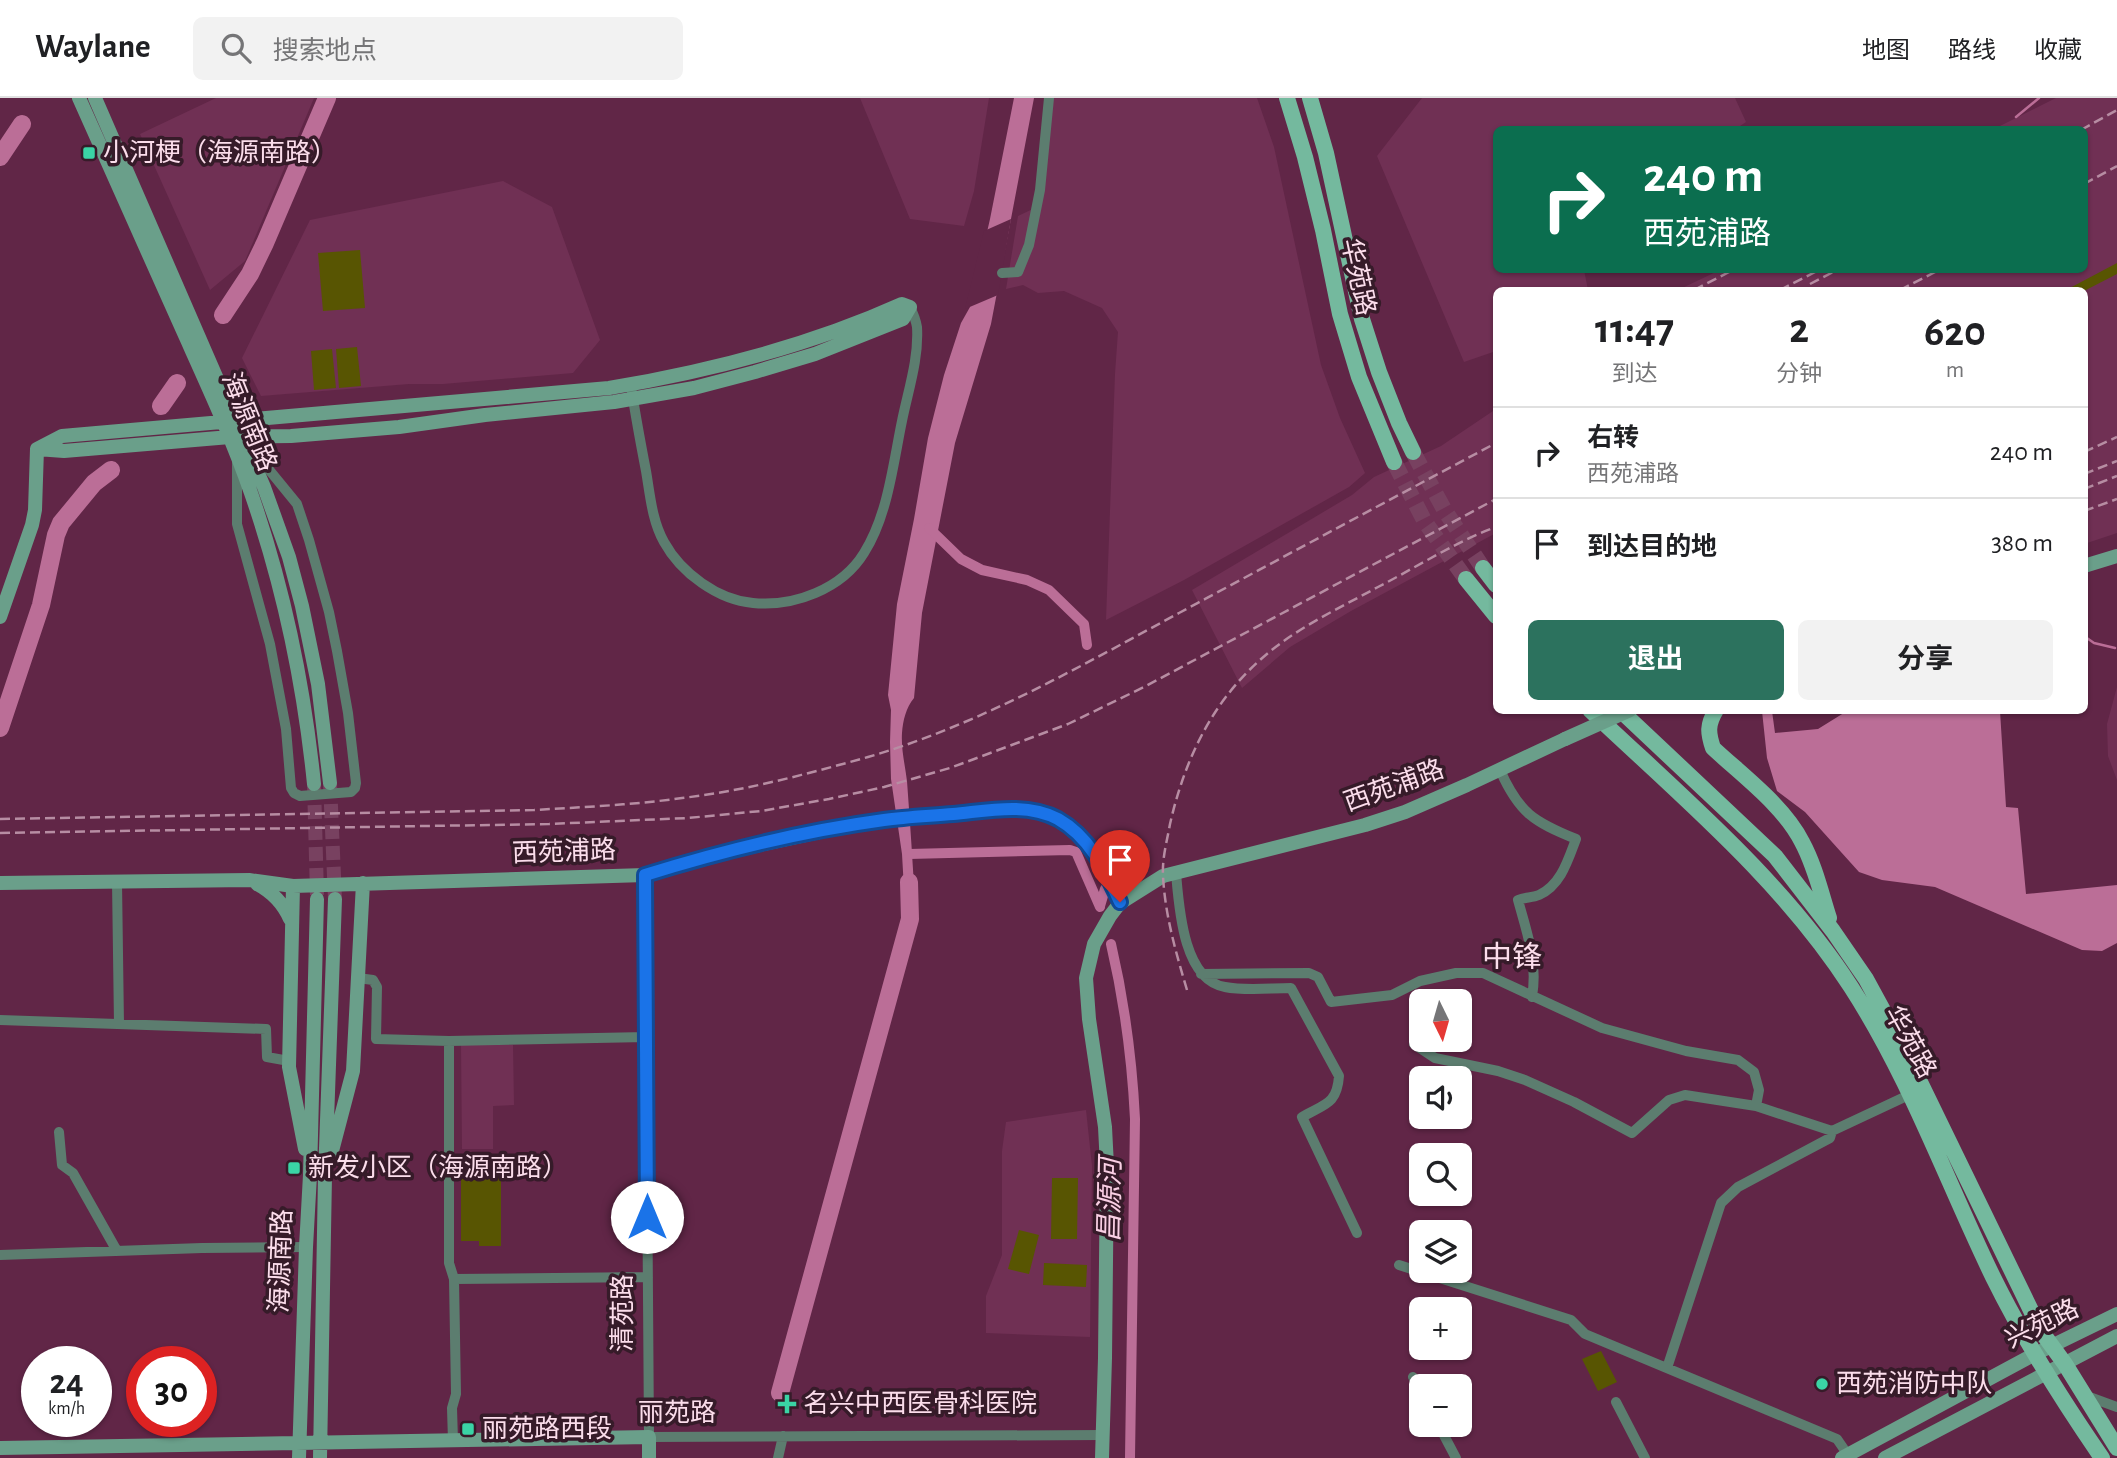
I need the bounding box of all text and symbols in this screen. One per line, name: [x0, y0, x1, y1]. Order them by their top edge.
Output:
search box: [193, 17, 683, 80]
icon: search: [217, 29, 255, 67]
text: Waylane: [35, 31, 151, 64]
text: 搜索地点: [273, 38, 377, 64]
text: 地图: [1862, 39, 1910, 63]
text: 路线: [1948, 39, 1996, 63]
text: 收藏: [2034, 39, 2082, 63]
place label: 小河梗（海源南路）: [103, 138, 337, 166]
marker: 小河梗（海源南路）: [81, 145, 97, 161]
text: 240 m: [1643, 152, 1763, 201]
icon: right: [1528, 154, 1619, 245]
text: 西苑浦路: [1643, 218, 1771, 250]
street label: 华苑路: [1337, 236, 1380, 318]
text: 11:47: [1595, 308, 1674, 350]
text: 2: [1789, 308, 1809, 350]
text: 620: [1924, 311, 1986, 353]
text: m: [1946, 359, 1964, 382]
text: 到达: [1612, 363, 1658, 386]
text: 分钟: [1776, 363, 1822, 386]
street label: 海源南路: [217, 369, 281, 475]
text: 右转: [1587, 425, 1639, 451]
icon: right: [1528, 434, 1566, 472]
text: 240 m: [1990, 439, 2053, 465]
text: 西苑浦路: [1587, 463, 1679, 486]
icon: arrive: [1528, 525, 1566, 563]
text: 380 m: [1991, 530, 2053, 556]
text: 到达目的地: [1587, 534, 1717, 560]
button: 退出: [1528, 620, 1784, 700]
button: 分享: [1798, 620, 2053, 700]
street label: 西苑浦路: [1340, 755, 1447, 816]
pin: [1090, 830, 1150, 902]
street label: 西苑浦路: [512, 836, 616, 867]
icon: arrive: [1101, 841, 1139, 879]
district label: 中锋: [1482, 941, 1542, 973]
north arrow: [1409, 989, 1472, 1052]
map controls: [1409, 989, 1472, 1437]
street label: 华苑路: [1880, 1001, 1941, 1082]
button: sound: [1409, 1066, 1472, 1129]
button: search: [1409, 1143, 1472, 1206]
place label: 新发小区（海源南路）: [308, 1153, 568, 1181]
water label: 昌源河: [1094, 1153, 1126, 1242]
marker: 新发小区（海源南路）: [286, 1160, 302, 1176]
position arrow: [610, 1180, 684, 1254]
street label: 海源南路: [265, 1209, 296, 1313]
button: layers: [1409, 1220, 1472, 1283]
street label: 清苑路: [609, 1274, 636, 1352]
street label: 兴苑路: [2001, 1294, 2083, 1353]
button: +: [1409, 1297, 1472, 1360]
speed limit sign: 30: [126, 1346, 217, 1437]
text: 24: [49, 1365, 84, 1400]
place label: 西苑消防中队: [1836, 1370, 1992, 1397]
button: −: [1409, 1374, 1472, 1437]
marker: 西苑消防中队: [1814, 1376, 1830, 1392]
place label: 名兴中西医骨科医院: [803, 1389, 1037, 1417]
marker: 名兴中西医骨科医院: [777, 1394, 797, 1414]
street label: 丽苑路: [638, 1399, 716, 1426]
text: km/h: [48, 1400, 85, 1418]
place label: 丽苑路西段: [482, 1414, 612, 1442]
marker: 丽苑路西段: [460, 1421, 476, 1437]

